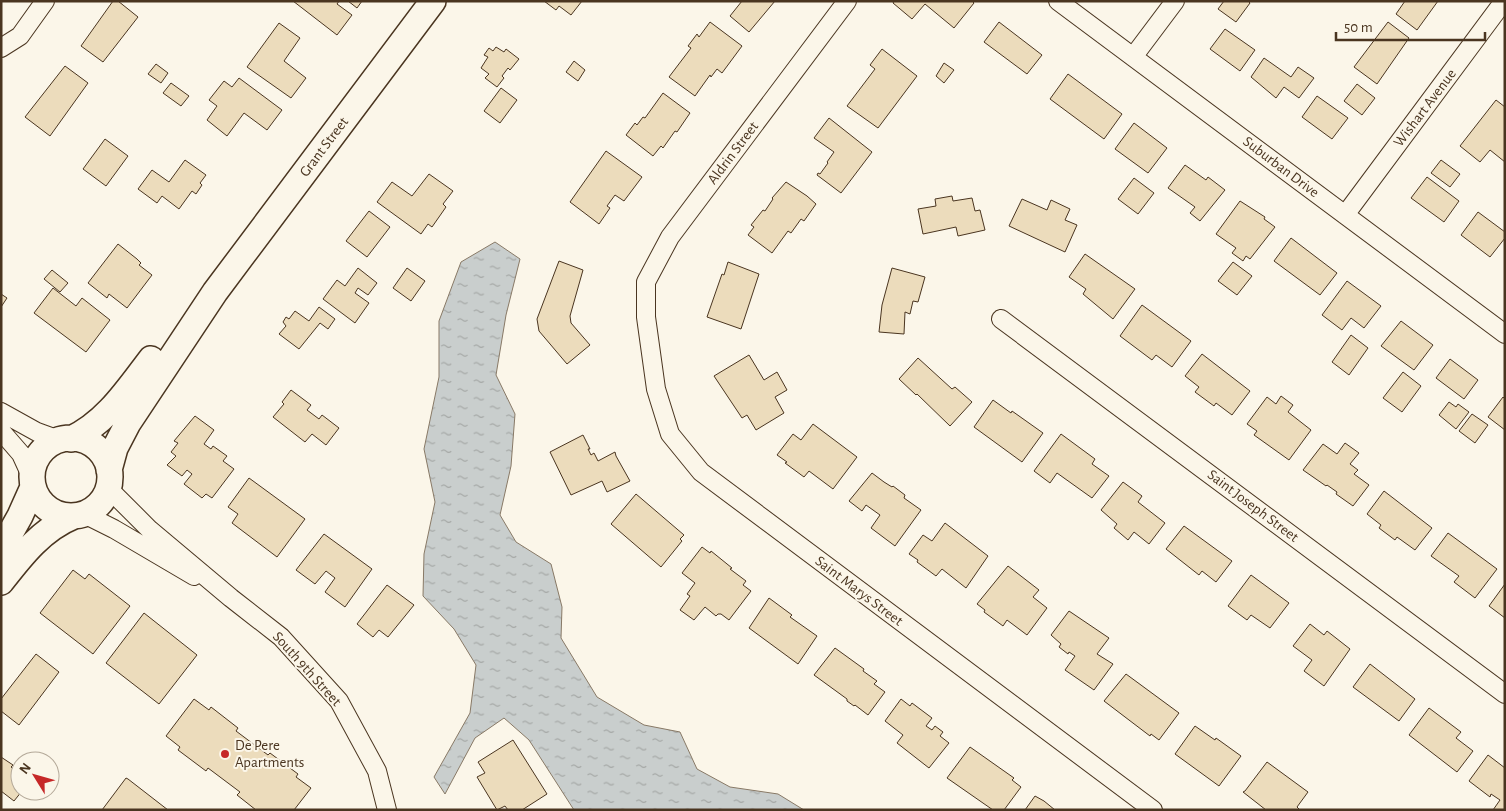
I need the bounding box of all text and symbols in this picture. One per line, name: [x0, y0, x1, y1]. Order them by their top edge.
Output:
scale bar: [1336, 10, 1485, 42]
text: 50 m: [1344, 20, 1373, 35]
street label: Wishart Avenue: [1391, 66, 1459, 150]
street label: Grant Street: [297, 114, 351, 180]
street label: Aldrin Street: [705, 119, 761, 187]
street label: Suburban Drive: [1240, 134, 1322, 200]
street label: Saint Joseph Street: [1205, 467, 1302, 545]
street label: Saint Marys Street: [812, 553, 906, 629]
street label: South 9th Street: [270, 629, 344, 709]
place label: De Pere Apartments: [235, 738, 304, 770]
marker: De Pere Apartments: [219, 748, 231, 760]
north arrow: [10, 751, 60, 801]
text: N: [17, 761, 34, 777]

